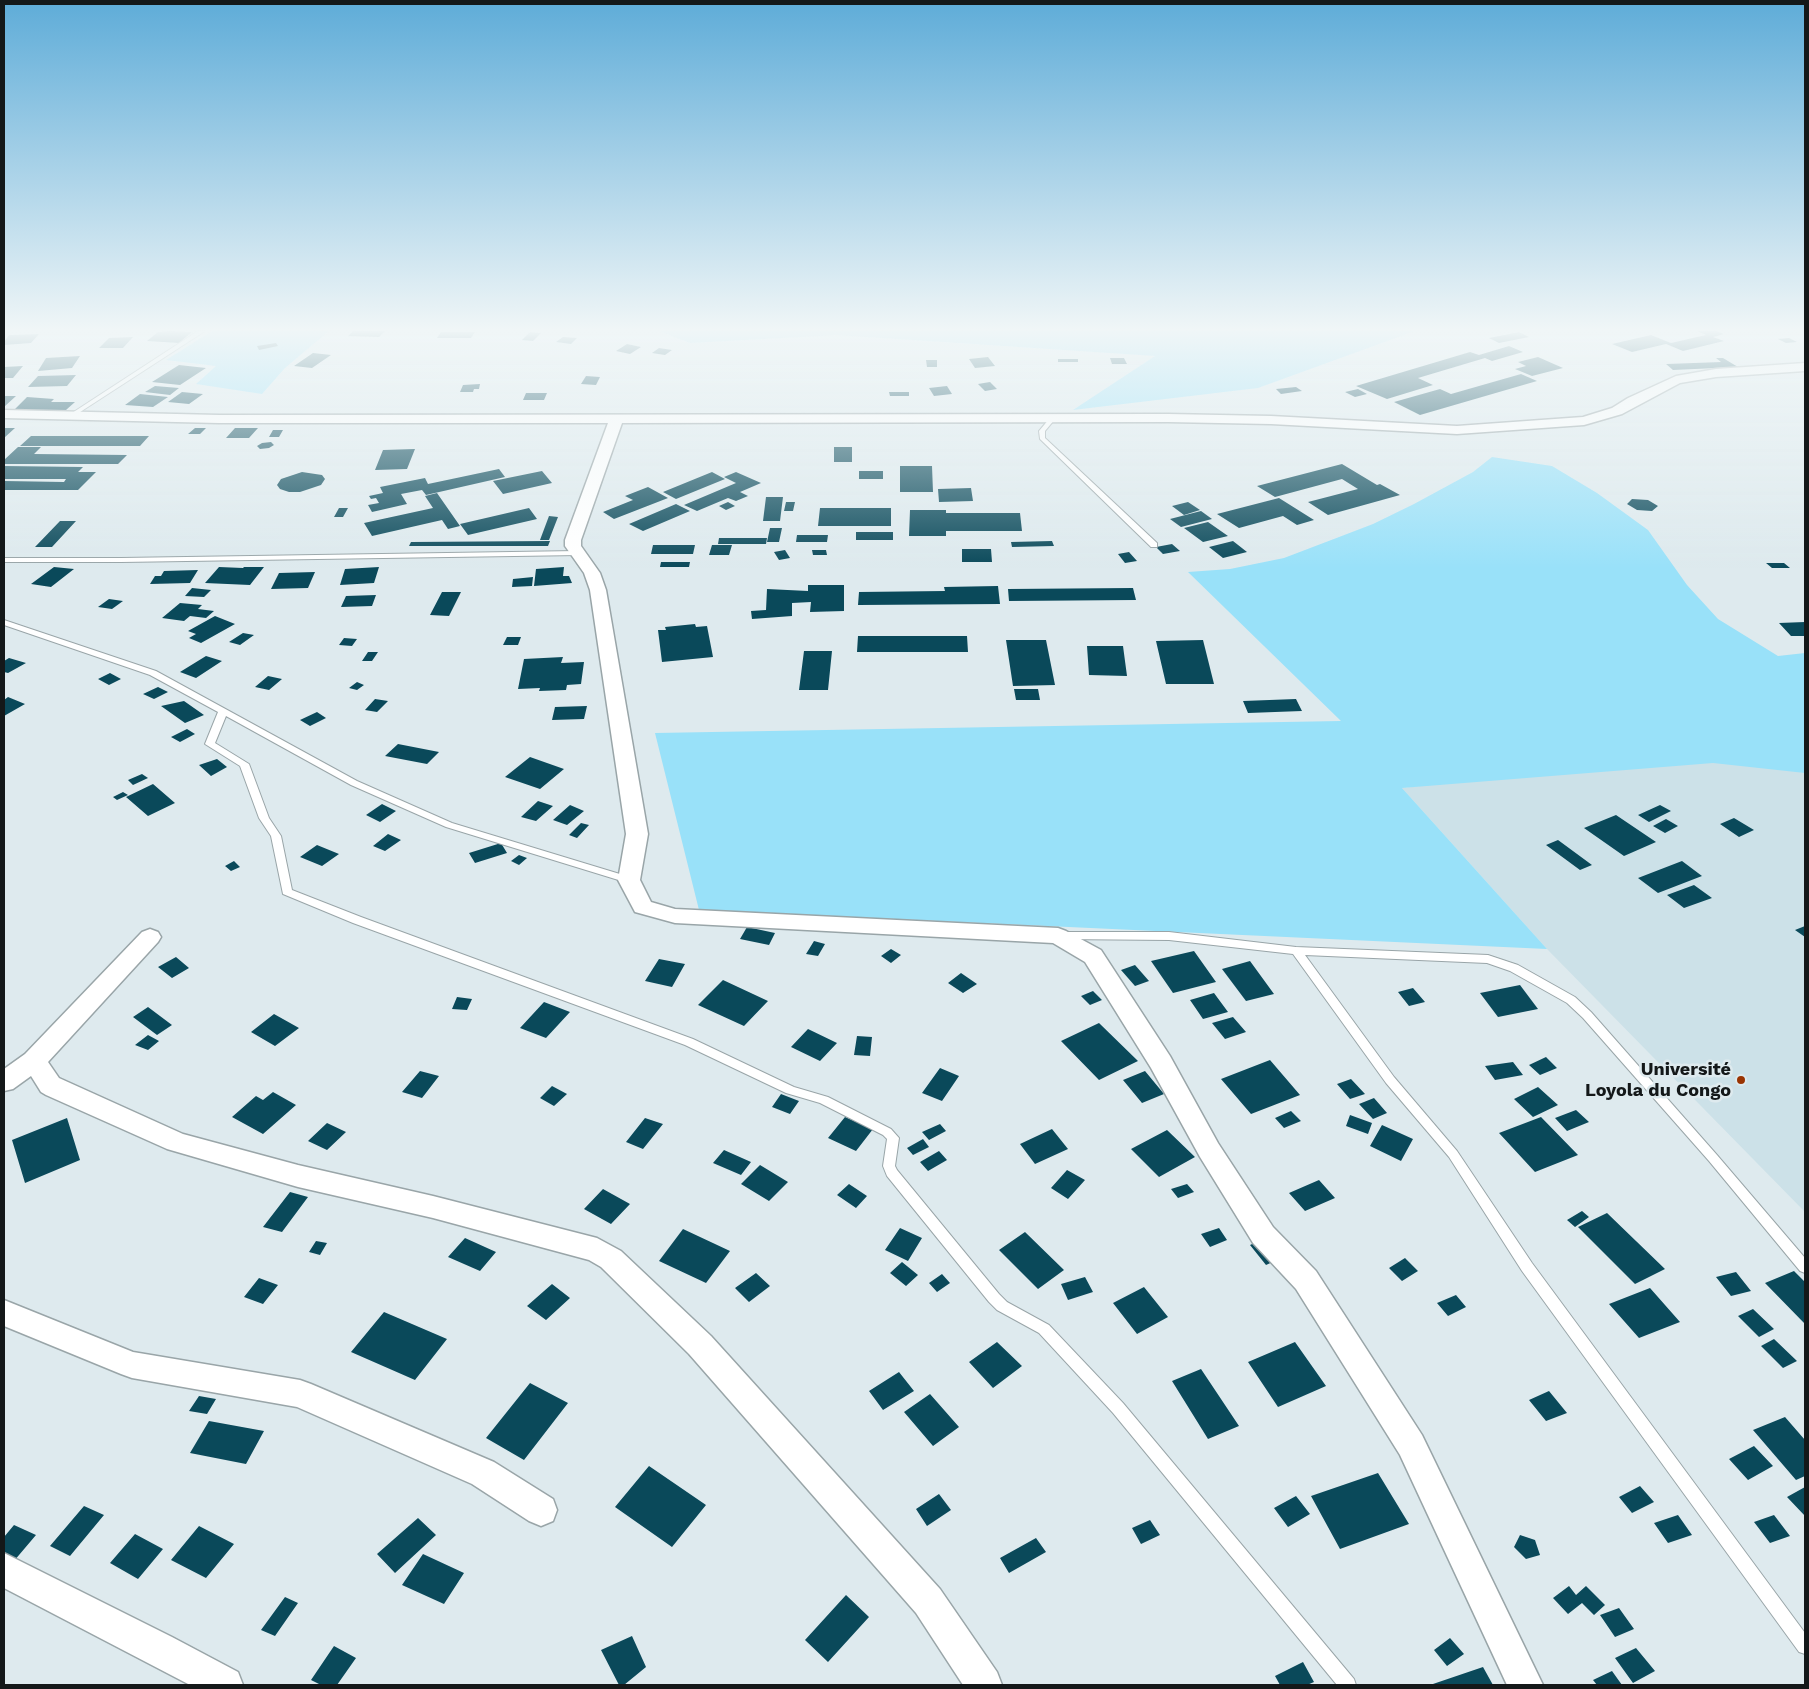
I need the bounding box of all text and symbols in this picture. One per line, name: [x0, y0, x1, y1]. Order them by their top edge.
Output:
place label: Université Loyola du Congo: [1585, 1059, 1731, 1102]
marker: Université Loyola du Congo: [1735, 1074, 1747, 1086]

